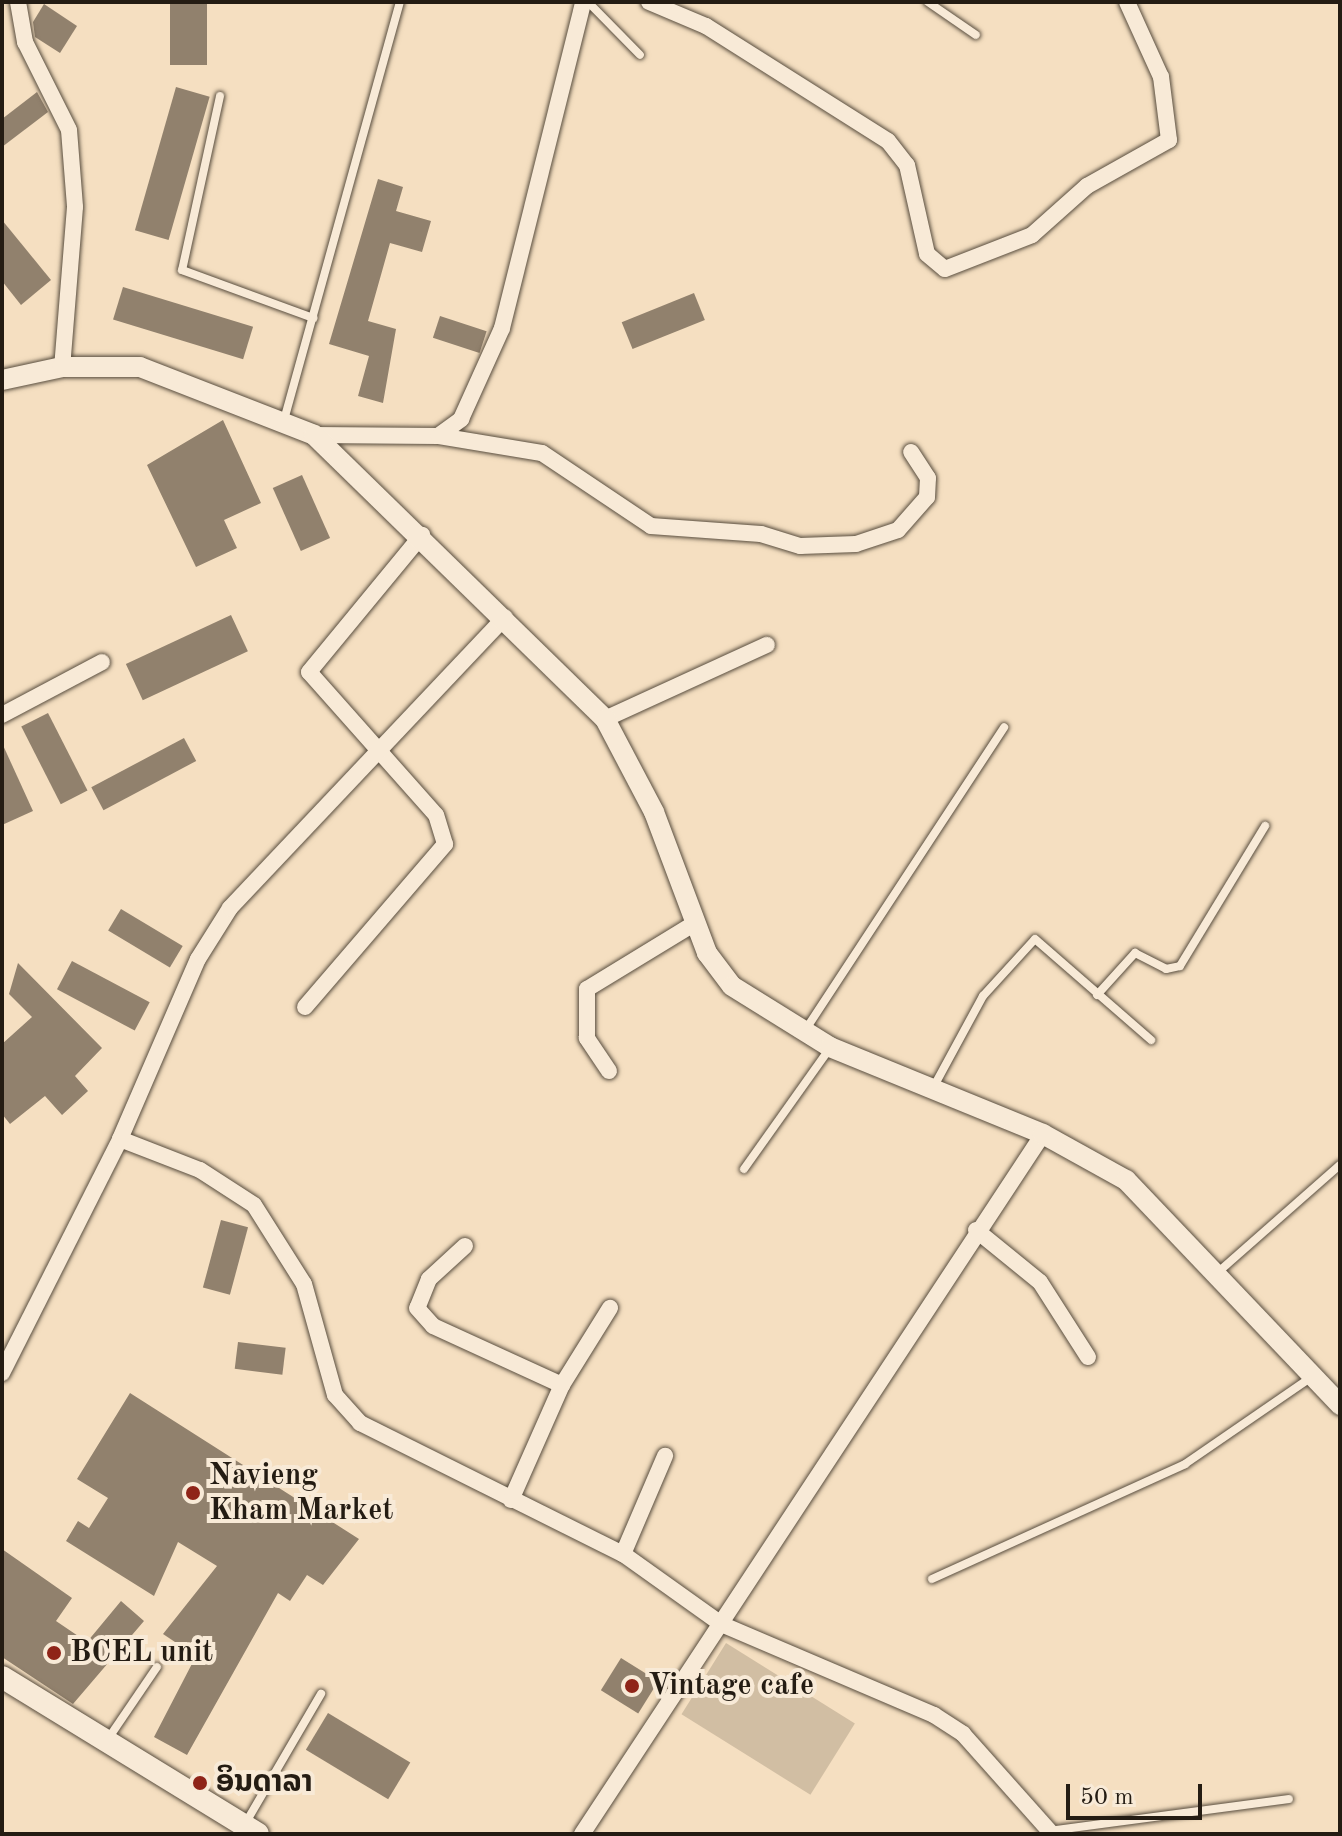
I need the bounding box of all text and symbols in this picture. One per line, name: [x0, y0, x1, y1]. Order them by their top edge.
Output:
place label: Navieng Kham Market: [209, 1458, 393, 1528]
marker: Navieng Kham Market: [184, 1484, 202, 1502]
place label: BCEL unit: [70, 1635, 213, 1671]
marker: BCEL unit: [45, 1644, 63, 1662]
place label: Vintage cafe: [648, 1668, 814, 1704]
marker: Vintage cafe: [623, 1677, 641, 1695]
place label: ອິນດາລາ: [216, 1765, 312, 1801]
scale bar: [1070, 1768, 1206, 1818]
marker: ອິນດາລາ: [191, 1774, 209, 1792]
text: 50 m: [1080, 1786, 1134, 1810]

